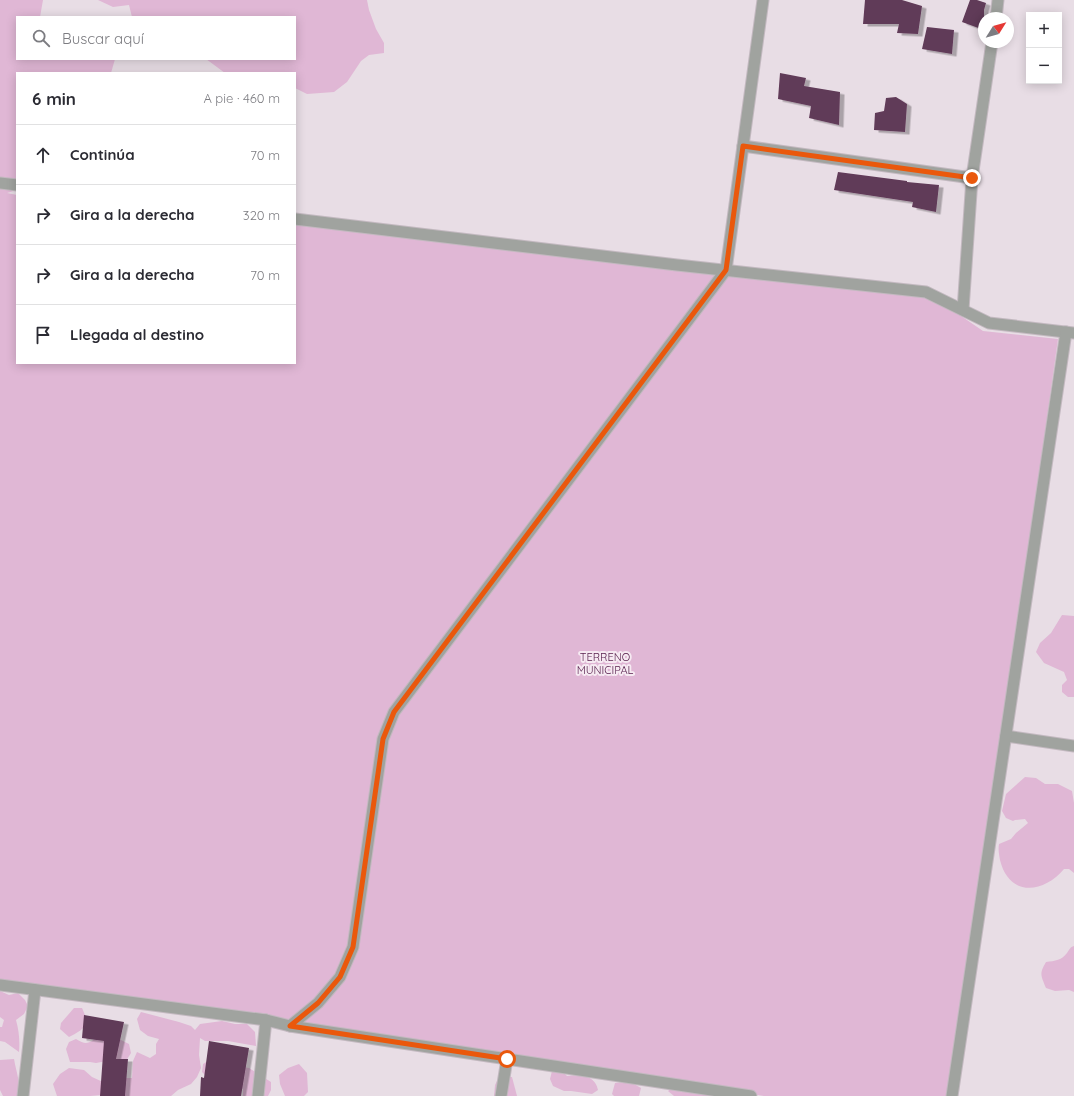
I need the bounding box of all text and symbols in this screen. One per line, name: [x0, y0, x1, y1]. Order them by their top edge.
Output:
north arrow: [978, 12, 1014, 48]
map controls: [1026, 12, 1062, 84]
button: +: [1026, 12, 1062, 48]
search box: [16, 16, 296, 60]
icon: search: [30, 27, 52, 49]
text: Buscar aquí: [62, 29, 144, 48]
button: −: [1026, 48, 1062, 84]
text: 6 min: [32, 88, 76, 109]
text: A pie · 460 m: [203, 90, 280, 106]
icon: ahead: [32, 144, 54, 166]
text: Continúa: [70, 145, 135, 164]
text: 70 m: [250, 147, 280, 163]
route end: [963, 169, 981, 187]
icon: right: [32, 204, 54, 226]
text: Gira a la derecha: [70, 205, 195, 224]
text: 320 m: [243, 207, 280, 223]
icon: right: [32, 264, 54, 286]
text: Gira a la derecha: [70, 265, 195, 284]
text: 70 m: [250, 267, 280, 283]
icon: arrive: [32, 324, 54, 346]
text: Llegada al destino: [70, 325, 204, 344]
park label: TERRENO MUNICIPAL: [577, 650, 634, 677]
route start: [498, 1050, 516, 1068]

